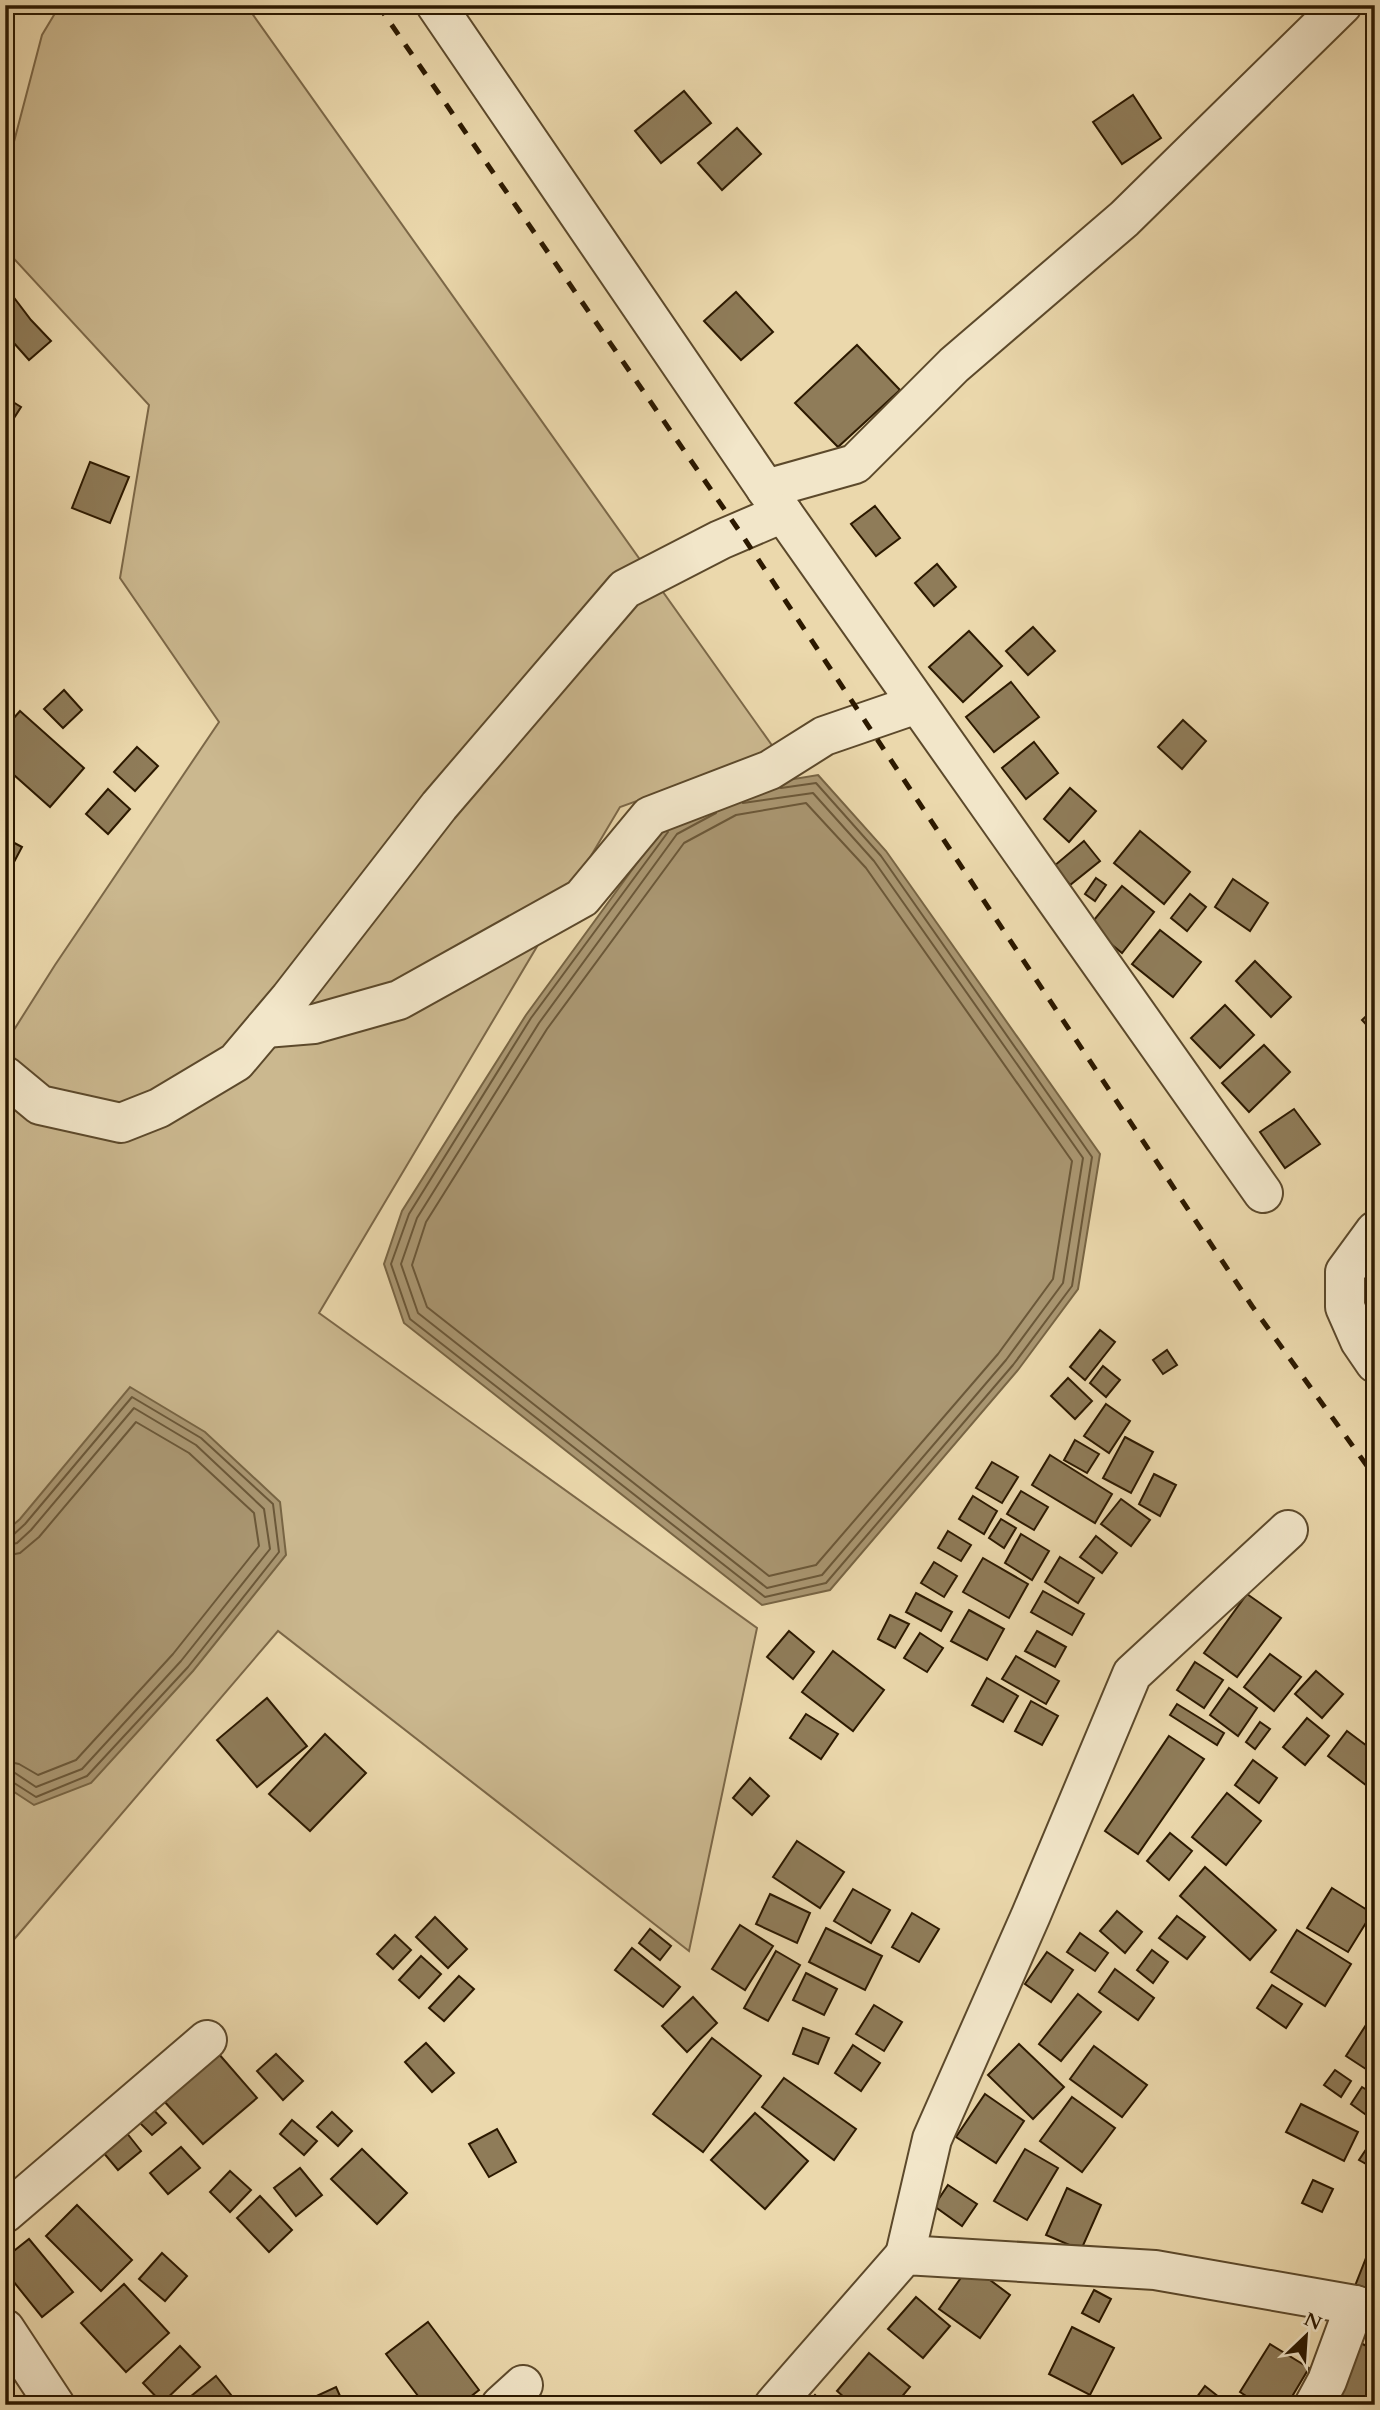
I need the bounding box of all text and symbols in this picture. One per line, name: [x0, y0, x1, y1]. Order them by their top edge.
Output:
north arrow: [1272, 2302, 1342, 2372]
text: N: [1300, 2306, 1326, 2337]

